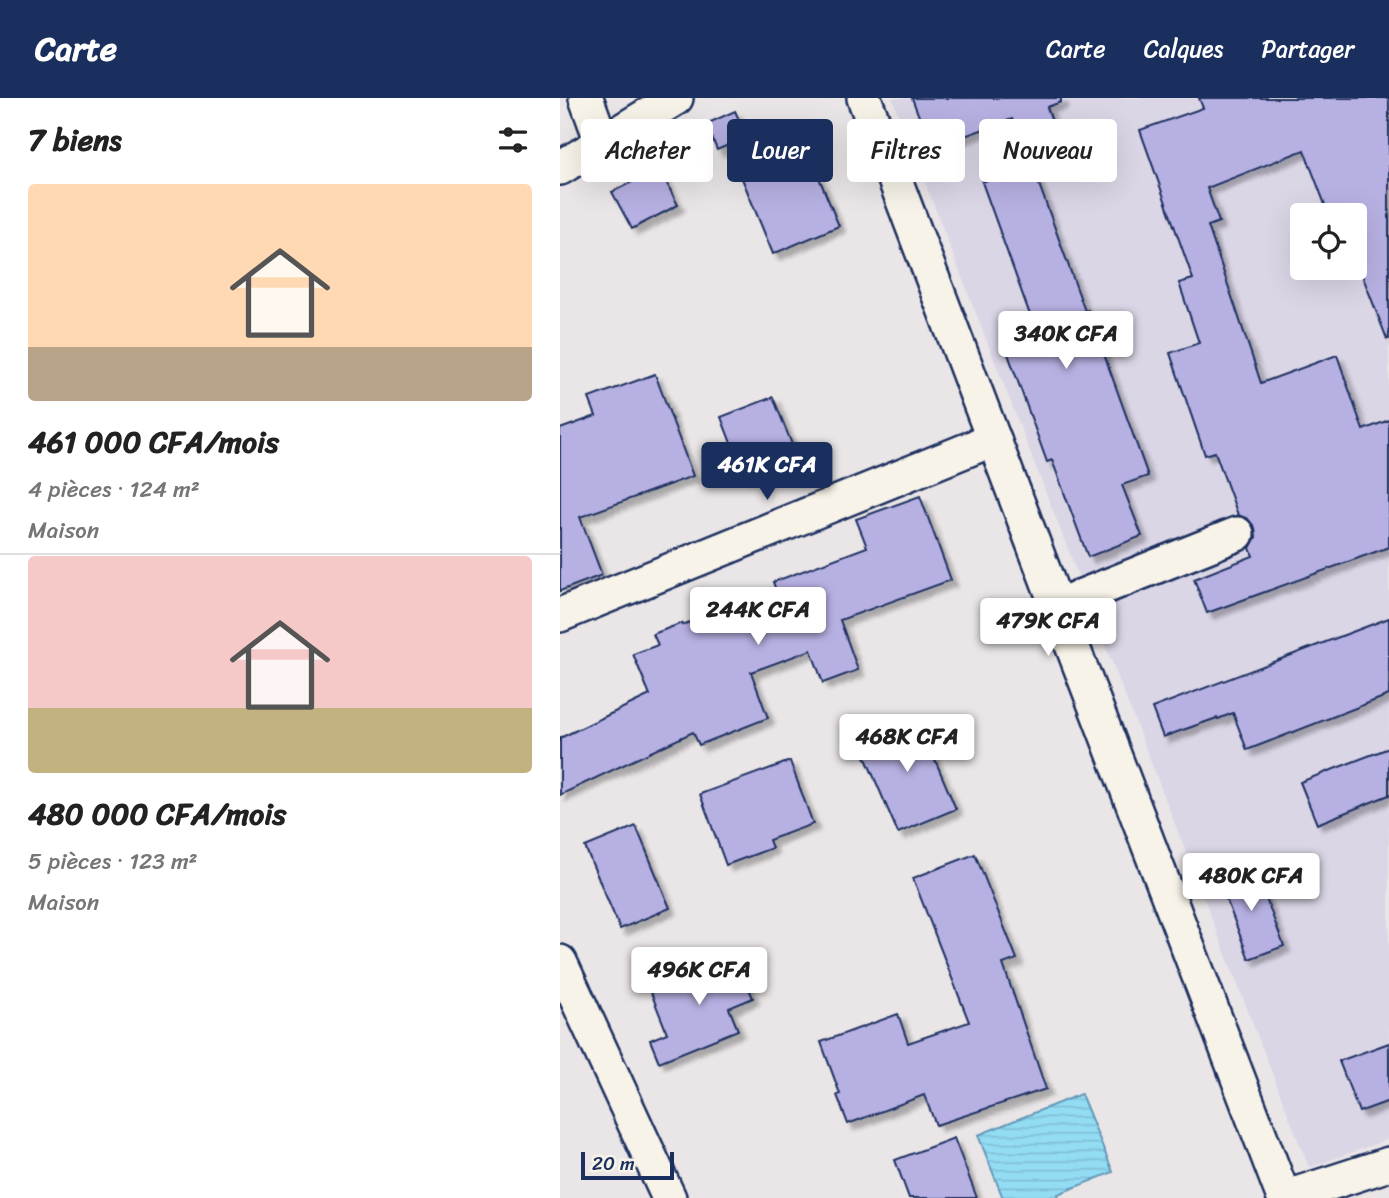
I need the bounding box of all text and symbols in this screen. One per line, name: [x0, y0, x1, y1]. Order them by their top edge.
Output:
text: Carte: [35, 20, 117, 78]
text: Carte: [1046, 28, 1106, 70]
text: Calques: [1144, 28, 1223, 70]
text: Partager: [1261, 28, 1354, 70]
text: 7 biens: [28, 113, 122, 167]
chip: Acheter: [581, 119, 713, 182]
chip: Louer: [727, 119, 833, 182]
chip: Filtres: [847, 119, 965, 182]
chip: Nouveau: [979, 119, 1117, 182]
icon: filters: [494, 121, 532, 159]
map controls: [1290, 203, 1367, 280]
button: locate: [1290, 203, 1367, 280]
icon: home: [217, 230, 343, 356]
pin: 340K CFA: [994, 312, 1138, 371]
text: 340K CFA: [1014, 313, 1118, 354]
text: 461 000 CFA/mois: [28, 415, 279, 469]
pin: 461K CFA: [695, 442, 839, 502]
text: 461K CFA: [717, 444, 817, 485]
text: 4 pièces · 124 m²: [28, 469, 200, 510]
text: Maison: [28, 510, 99, 551]
pin: 244K CFA: [686, 588, 830, 647]
text: 244K CFA: [706, 589, 810, 630]
pin: 479K CFA: [976, 598, 1120, 658]
text: 479K CFA: [996, 600, 1100, 641]
icon: home: [217, 602, 343, 728]
pin: 468K CFA: [835, 714, 979, 774]
text: 468K CFA: [855, 716, 959, 757]
text: 480 000 CFA/mois: [28, 787, 286, 841]
text: 5 pièces · 123 m²: [28, 841, 198, 882]
pin: 480K CFA: [1179, 854, 1323, 913]
text: 480K CFA: [1199, 855, 1303, 896]
text: Maison: [28, 882, 99, 923]
pin: 496K CFA: [627, 948, 771, 1007]
text: 496K CFA: [647, 949, 751, 990]
text: 20 m: [592, 1147, 635, 1180]
scale bar: [581, 1149, 674, 1181]

